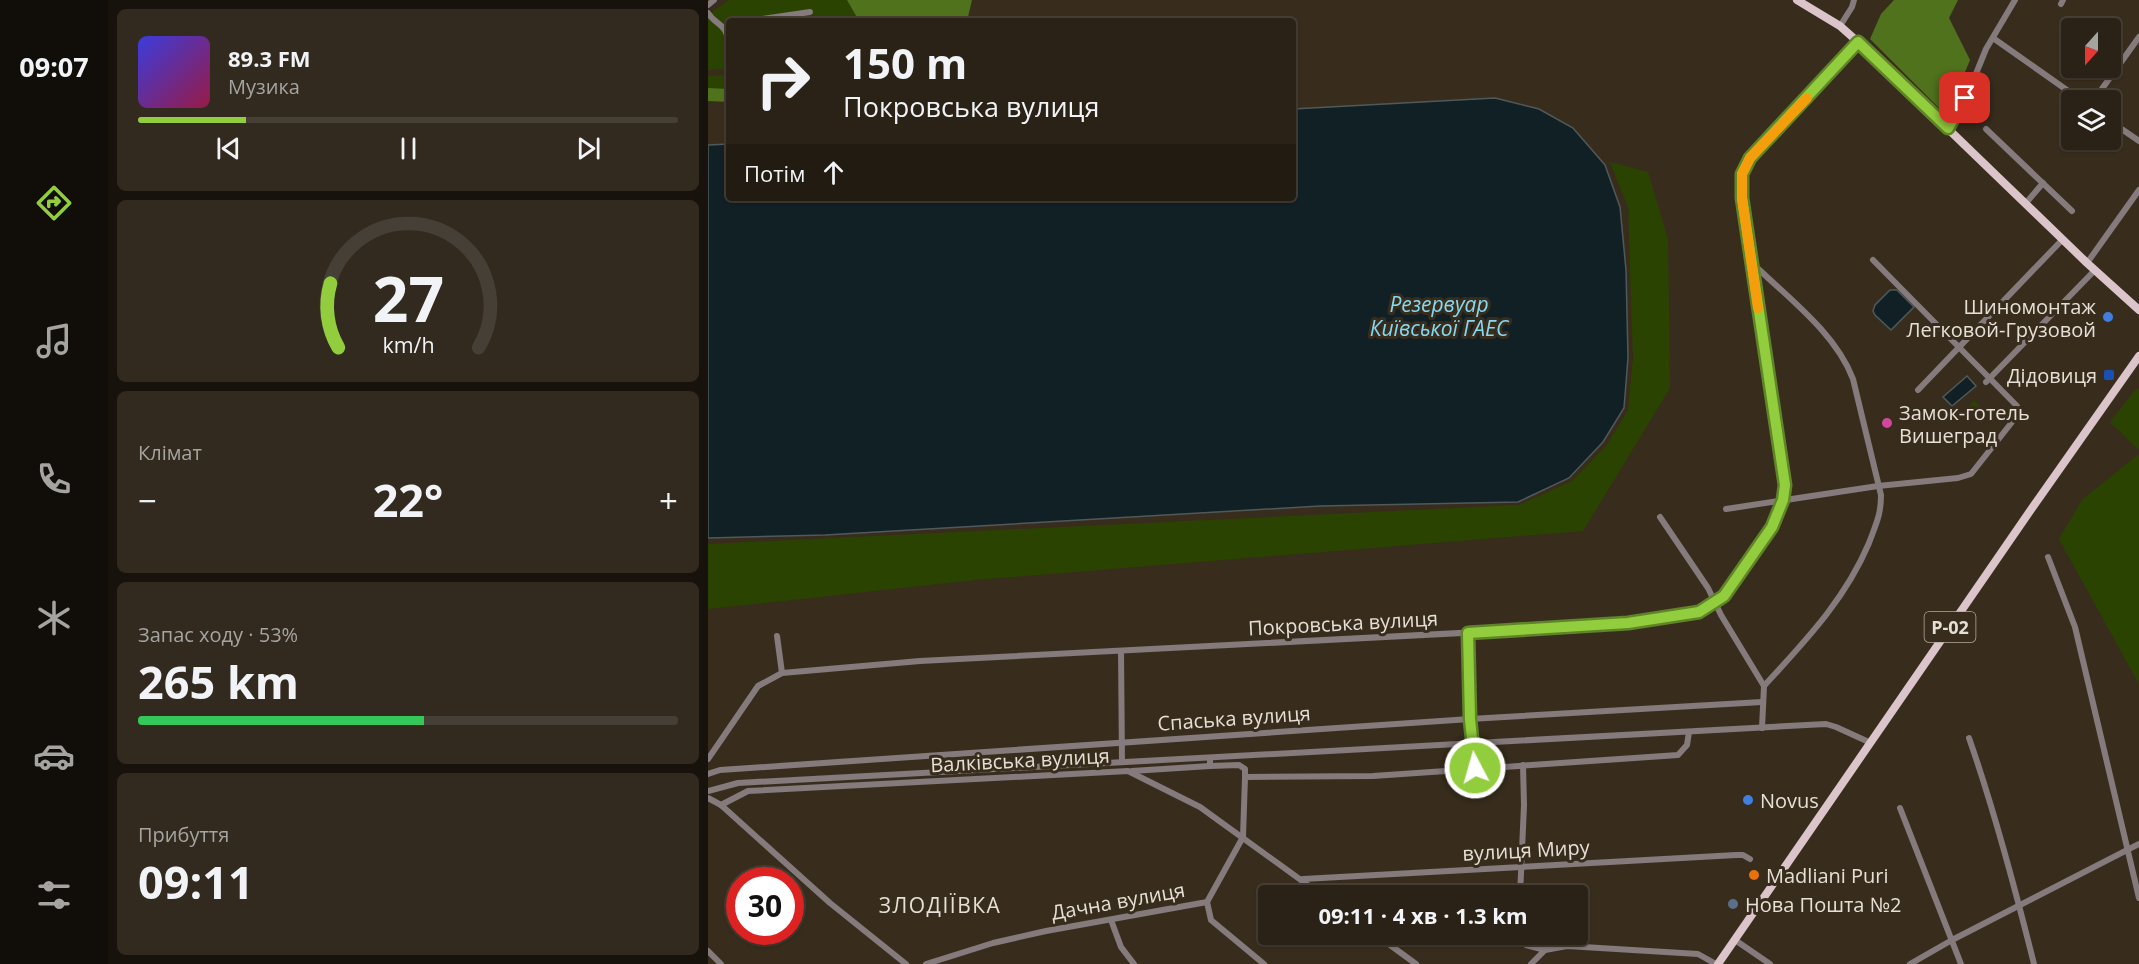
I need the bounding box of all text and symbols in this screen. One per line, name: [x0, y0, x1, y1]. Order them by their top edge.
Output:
north arrow: [2061, 18, 2121, 78]
map controls: [2061, 18, 2121, 150]
text: 150 m: [843, 34, 967, 91]
icon: right: [744, 42, 822, 120]
text: 89.3 FM: [228, 43, 311, 73]
text: 09:07: [19, 48, 89, 85]
pin: [1939, 72, 1990, 123]
text: Музика: [228, 73, 300, 100]
icon: arrive: [1948, 81, 1981, 114]
text: Покровська вулиця: [843, 88, 1099, 125]
button: layers: [2061, 90, 2121, 150]
icon: previous: [212, 132, 245, 165]
icon: pause: [392, 132, 425, 165]
icon: next: [572, 132, 605, 165]
icon: ahead: [817, 156, 850, 189]
text: Потім: [744, 158, 805, 188]
icon: directions: [33, 182, 75, 224]
text: 27: [372, 255, 444, 340]
water label: Резервуар Київської ГАЕС: [1370, 290, 1510, 342]
place label: Шиномонтаж Легковой-Грузовой: [1906, 293, 2096, 343]
marker: Шиномонтаж Легковой-Грузовой: [2101, 310, 2115, 324]
icon: music: [33, 320, 75, 362]
text: km/h: [382, 330, 434, 359]
place label: Дідовиця: [2007, 362, 2097, 389]
marker: Дідовиця: [2102, 368, 2116, 382]
place label: Замок-готель Вишеград: [1899, 399, 2030, 449]
marker: Замок-готель Вишеград: [1880, 416, 1894, 430]
text: Клімат: [138, 439, 202, 466]
icon: phone: [33, 458, 75, 500]
text: 22°: [373, 469, 443, 530]
text: −: [138, 478, 157, 523]
text: +: [659, 478, 678, 523]
icon: climate: [33, 597, 75, 639]
street label: Покровська вулиця: [1247, 605, 1439, 641]
road number: Р-02: [1924, 612, 1976, 642]
text: Запас ходу · 53%: [138, 621, 298, 648]
text: 265 km: [138, 651, 299, 712]
street label: Спаська вулиця: [1157, 699, 1311, 737]
icon: car: [33, 735, 75, 777]
position arrow: [1443, 736, 1507, 800]
street label: Валківська вулиця: [930, 742, 1110, 778]
place label: Novus: [1760, 787, 1819, 814]
marker: Novus: [1741, 793, 1755, 807]
text: Прибуття: [138, 821, 229, 848]
street label: вулиця Миру: [1462, 833, 1591, 867]
text: 09:11: [138, 851, 254, 912]
place label: Madliani Puri: [1766, 862, 1889, 889]
speed limit sign: 30: [726, 867, 804, 945]
marker: Madliani Puri: [1747, 868, 1761, 882]
icon: filters: [33, 874, 75, 916]
street label: Дачна вулиця: [1049, 876, 1187, 926]
district label: ЗЛОДІЇВКА: [879, 891, 1001, 919]
place label: Нова Пошта №2: [1745, 891, 1901, 918]
marker: Нова Пошта №2: [1726, 897, 1740, 911]
text: 09:11 · 4 хв · 1.3 km: [1318, 900, 1528, 930]

